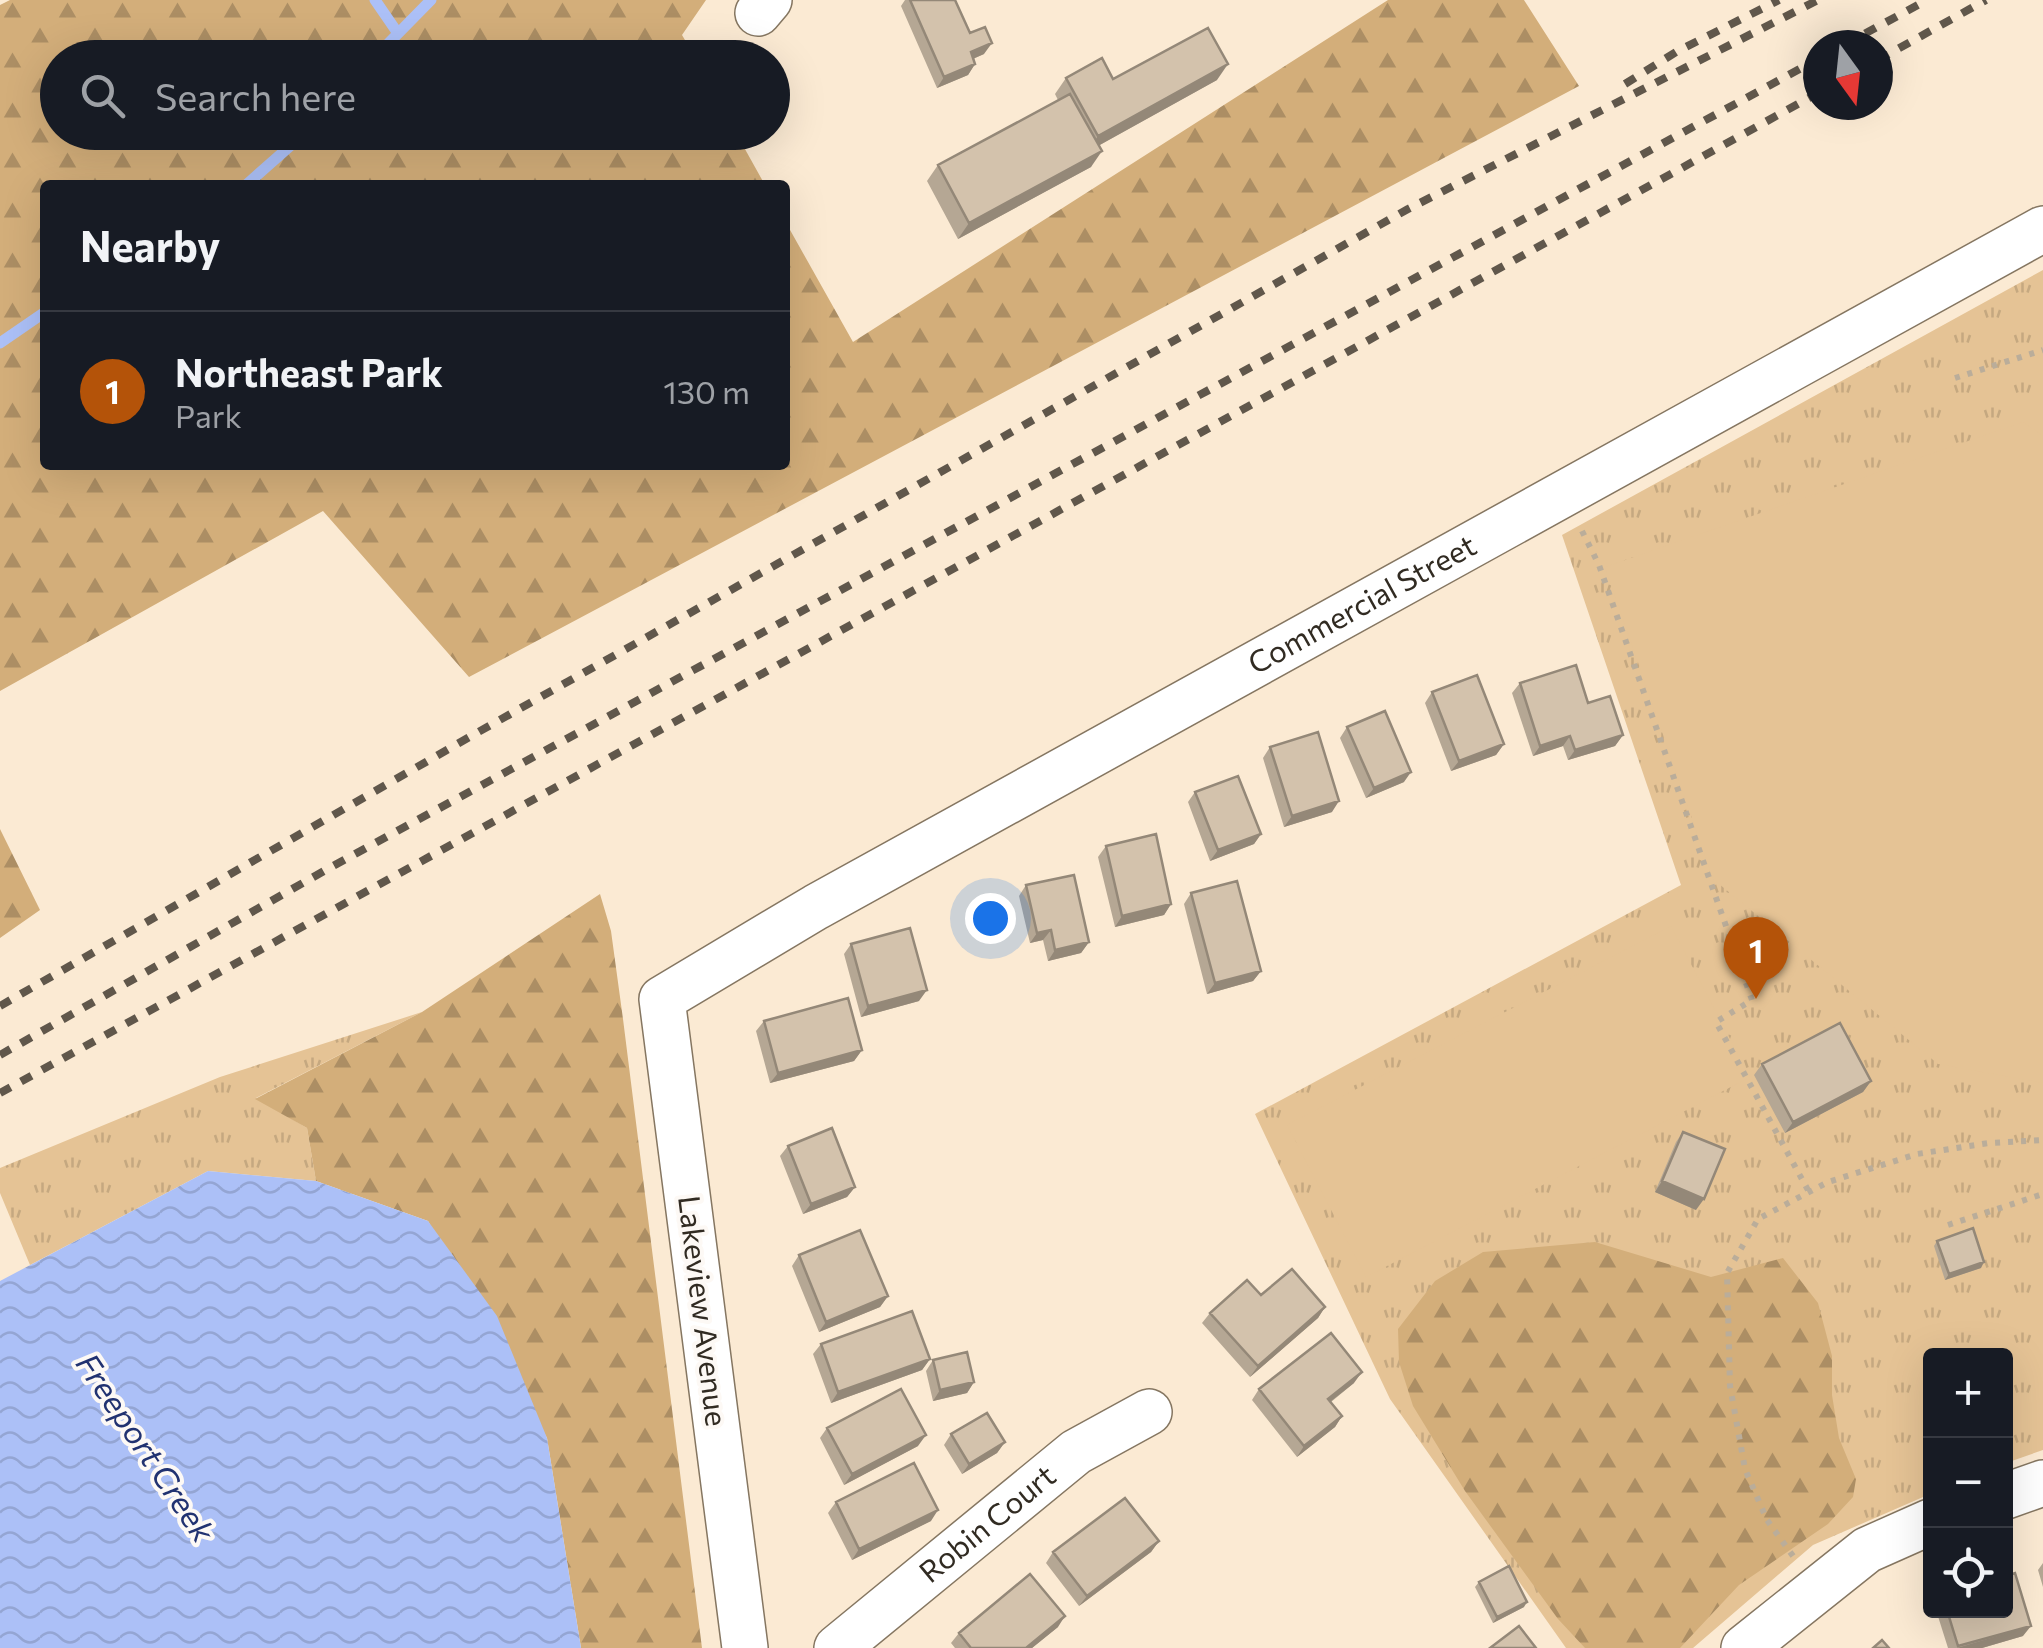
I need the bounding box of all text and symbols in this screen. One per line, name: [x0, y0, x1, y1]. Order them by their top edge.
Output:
north arrow: [1803, 30, 1893, 120]
search box: [40, 40, 790, 150]
icon: search: [75, 68, 130, 123]
text: Search here: [155, 72, 356, 119]
text: Nearby: [80, 219, 220, 271]
text: Northeast Park: [175, 348, 443, 395]
text: 1: [105, 371, 120, 411]
text: 130 m: [663, 371, 750, 411]
text: Park: [175, 395, 242, 435]
street label: Commercial Street: [1241, 525, 1482, 681]
your location: [965, 893, 1016, 944]
pin: 1: [1724, 916, 1788, 999]
street label: Lakeview Avenue: [672, 1193, 737, 1428]
water label: Freeport Creek: [69, 1345, 225, 1549]
map controls: [1923, 1348, 2013, 1618]
button: +: [1923, 1348, 2013, 1438]
button: −: [1923, 1438, 2013, 1528]
street label: Robin Court: [911, 1456, 1062, 1589]
button: locate: [1923, 1528, 2013, 1618]

